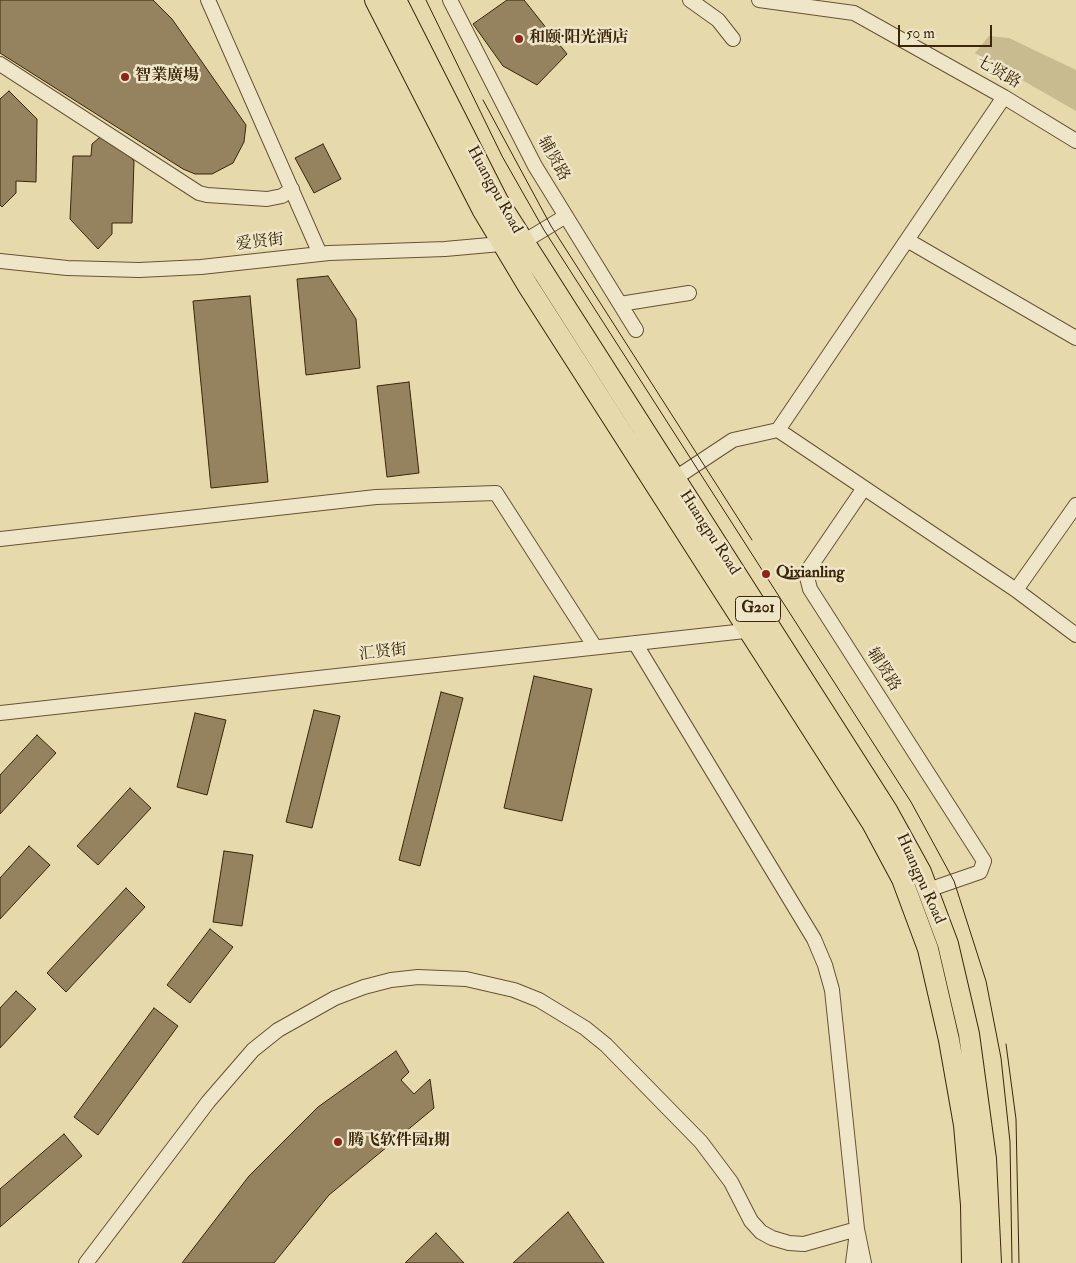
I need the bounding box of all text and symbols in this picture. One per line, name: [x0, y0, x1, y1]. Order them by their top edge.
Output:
scale bar: [901, 15, 995, 47]
text: 50 m: [906, 24, 935, 43]
place label: 和颐·阳光酒店: [529, 29, 628, 49]
marker: 和颐·阳光酒店: [513, 33, 525, 45]
street label: 七贤路: [972, 53, 1024, 93]
place label: 智業廣場: [135, 67, 199, 87]
marker: 智業廣場: [119, 71, 131, 83]
street label: 辅贤路: [533, 133, 573, 185]
street label: Huangpu Road: [462, 143, 526, 237]
street label: 爱贤街: [235, 231, 285, 255]
street label: Huangpu Road: [674, 487, 744, 579]
place label: Qixianling: [776, 564, 844, 584]
marker: Qixianling: [760, 568, 772, 580]
road number: G201: [736, 596, 780, 622]
street label: 汇贤街: [358, 641, 408, 665]
street label: 辅贤路: [862, 645, 904, 695]
street label: Huangpu Road: [891, 831, 949, 927]
place label: 腾飞软件园1期: [348, 1132, 450, 1152]
marker: 腾飞软件园1期: [332, 1136, 344, 1148]

